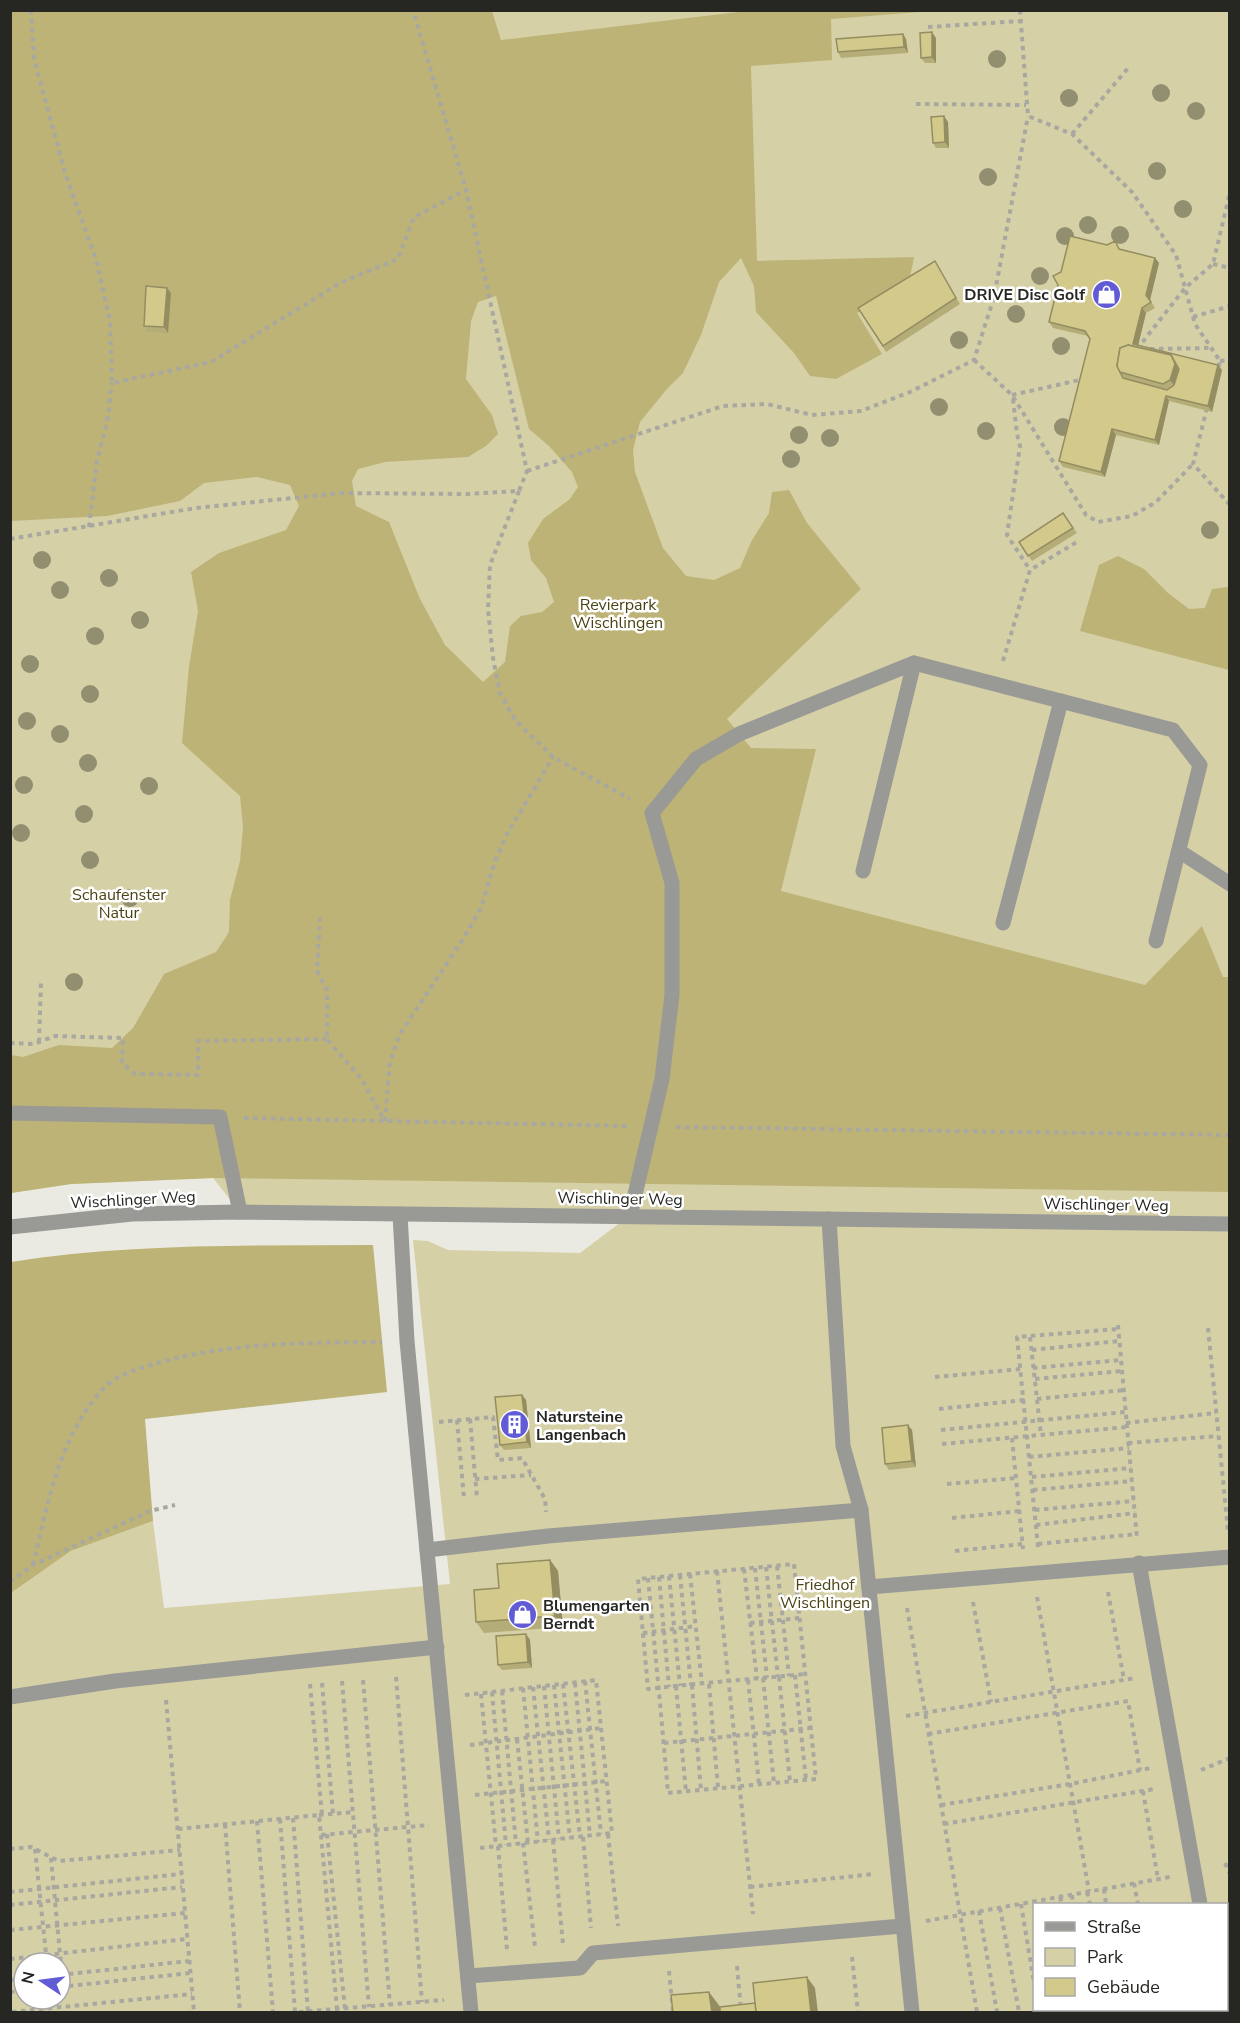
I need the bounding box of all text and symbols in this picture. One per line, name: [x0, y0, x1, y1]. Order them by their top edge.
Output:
shop icon: DRIVE Disc Golf: [1090, 278, 1122, 310]
place label: DRIVE Disc Golf: [964, 284, 1086, 306]
park label: Revierpark Wischlingen: [573, 594, 663, 634]
park label: Schaufenster Natur: [72, 884, 166, 924]
street label: Wischlinger Weg: [70, 1186, 196, 1214]
street label: Wischlinger Weg: [557, 1187, 683, 1211]
street label: Wischlinger Weg: [1043, 1193, 1169, 1217]
place label: Natursteine Langenbach: [536, 1406, 626, 1446]
building icon: Natursteine Langenbach: [499, 1409, 531, 1441]
park label: Friedhof Wischlingen: [780, 1574, 870, 1614]
place label: Blumengarten Berndt: [543, 1595, 650, 1635]
shop icon: Blumengarten Berndt: [506, 1598, 538, 1630]
legend: [1033, 1903, 1228, 2011]
text: Straße: [1087, 1915, 1141, 1939]
text: Park: [1087, 1945, 1124, 1969]
north arrow: [12, 1951, 72, 2011]
text: N: [16, 1970, 40, 1986]
text: Gebäude: [1087, 1975, 1160, 1999]

